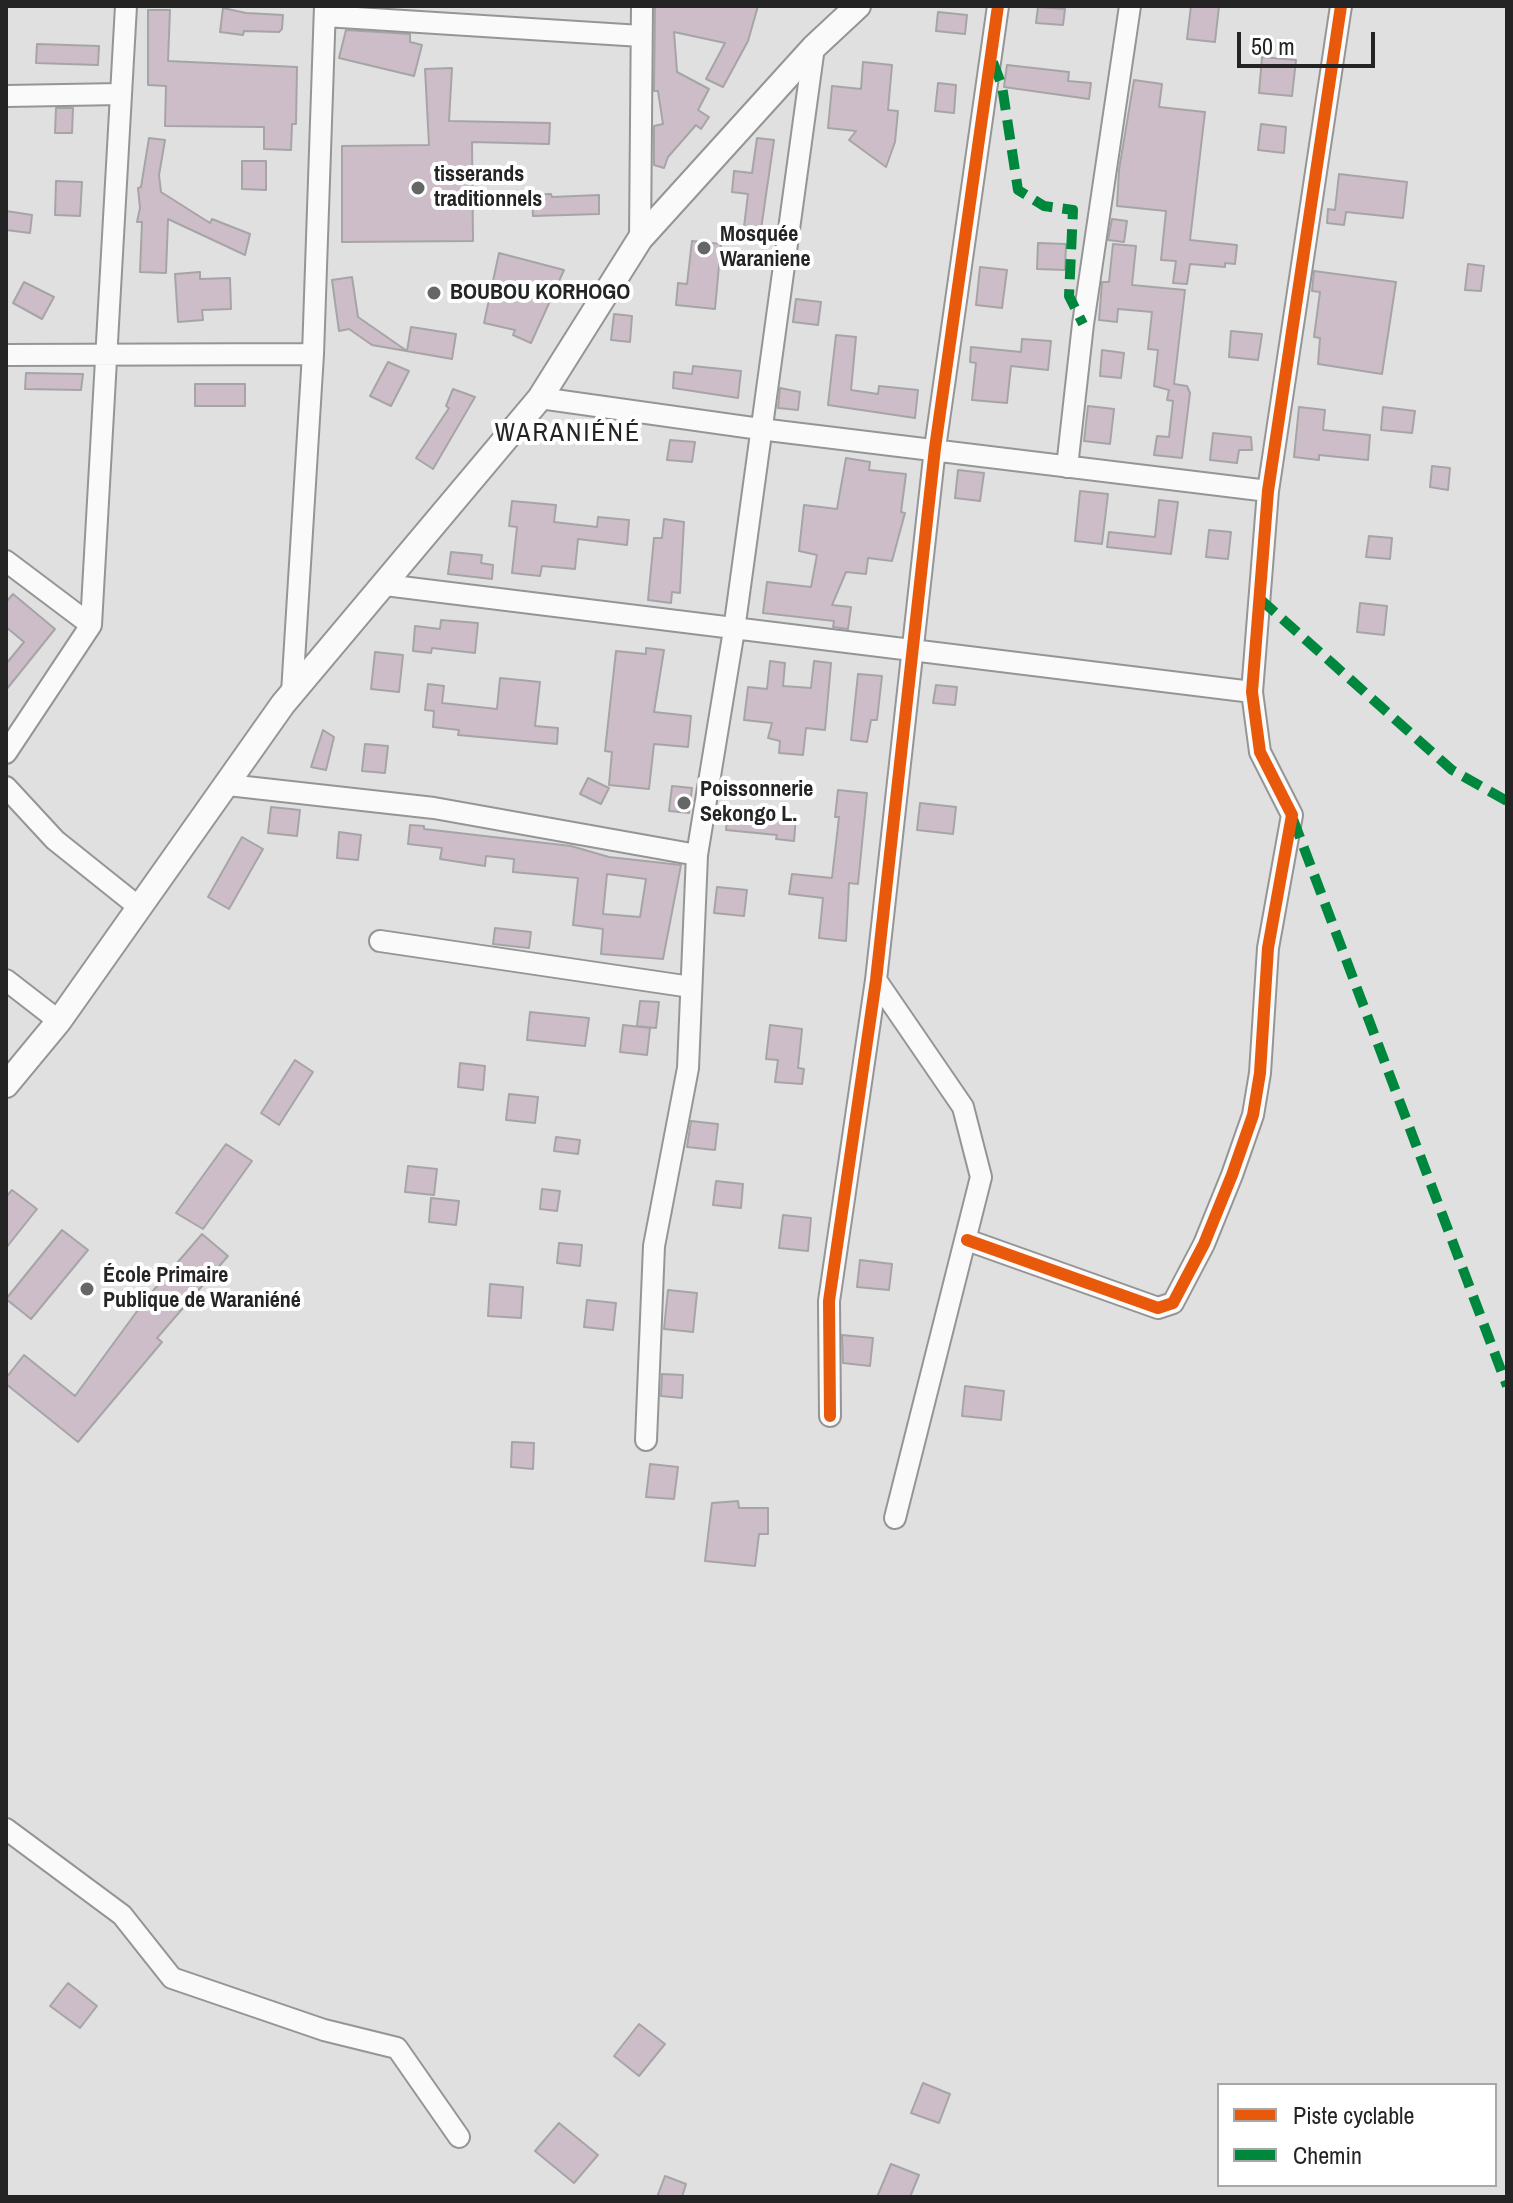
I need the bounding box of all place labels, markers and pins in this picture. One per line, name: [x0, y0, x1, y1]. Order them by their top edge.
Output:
place label: tisserands traditionnels: [434, 162, 542, 214]
marker: tisserands traditionnels: [409, 179, 427, 197]
place label: Mosquée Waraniene: [720, 222, 811, 274]
marker: Mosquée Waraniene: [695, 239, 713, 257]
place label: BOUBOU KORHOGO: [450, 280, 630, 306]
marker: BOUBOU KORHOGO: [425, 284, 443, 302]
place label: Poissonnerie Sekongo L.: [700, 777, 813, 828]
marker: Poissonnerie Sekongo L.: [675, 794, 693, 812]
place label: École Primaire Publique de Waraniéné: [103, 1263, 301, 1314]
marker: École Primaire Publique de Waraniéné: [78, 1280, 96, 1298]

